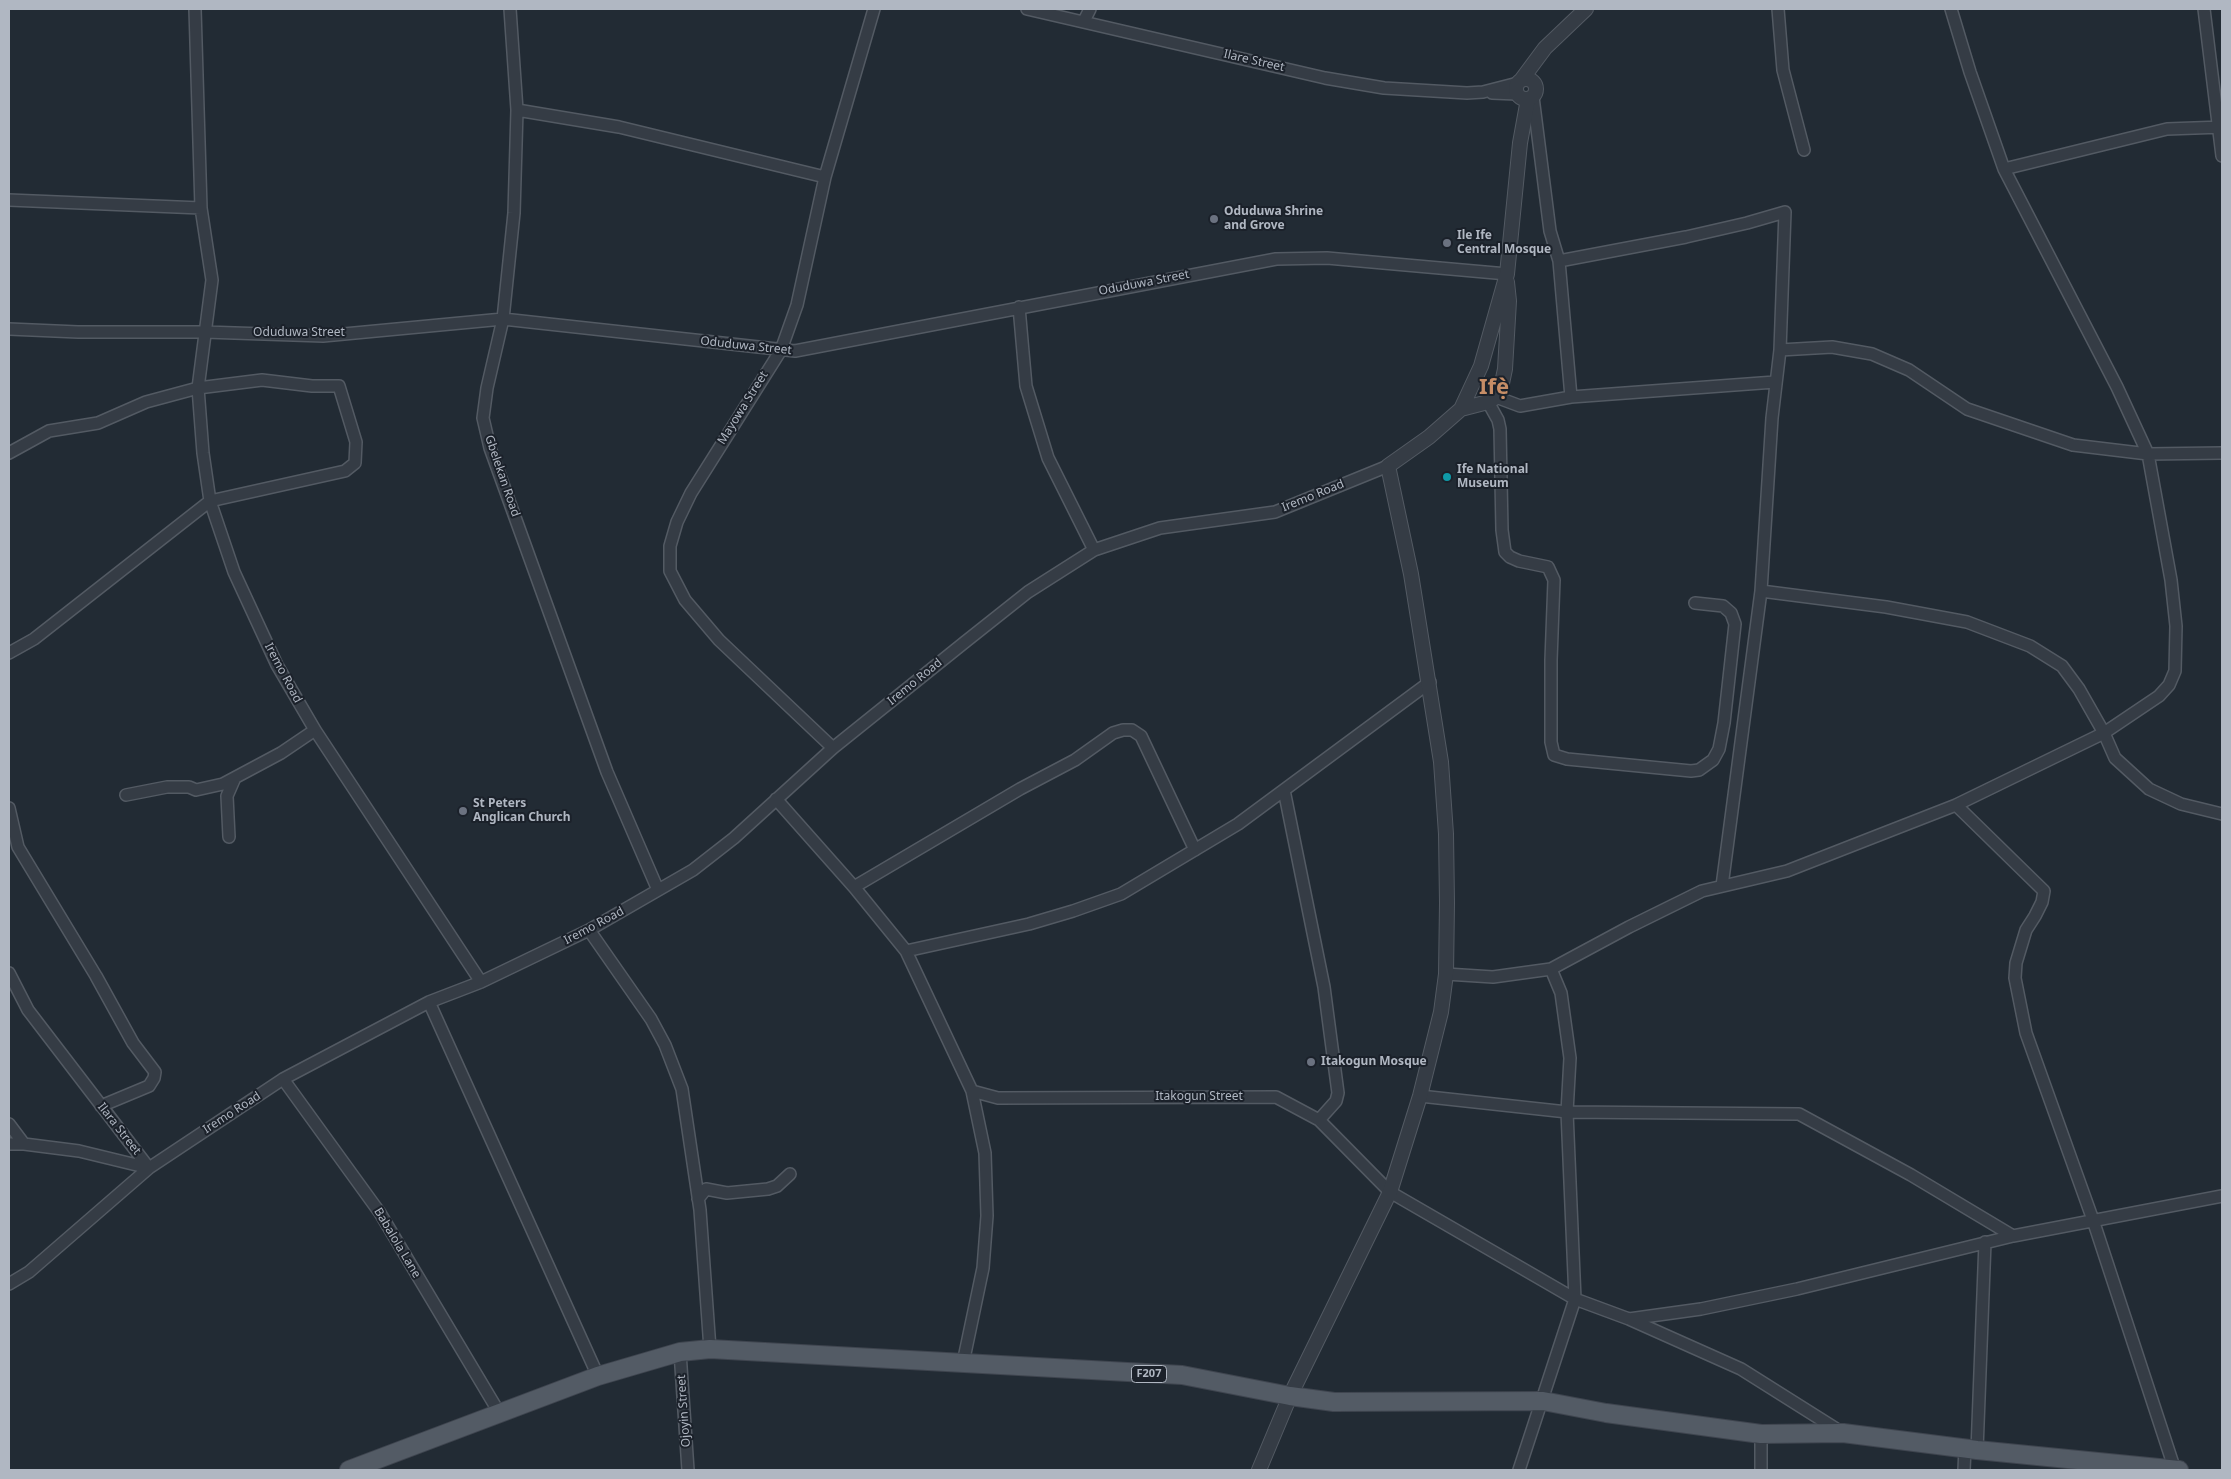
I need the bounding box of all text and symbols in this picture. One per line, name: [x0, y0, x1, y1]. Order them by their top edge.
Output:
street label: Ilare Street: [1222, 47, 1286, 75]
place label: Oduduwa Shrine and Grove: [1224, 205, 1323, 233]
marker: Oduduwa Shrine and Grove: [1208, 213, 1220, 225]
place label: Ile Ife Central Mosque: [1457, 229, 1551, 257]
marker: Ile Ife Central Mosque: [1441, 237, 1453, 249]
street label: Oduduwa Street: [1098, 267, 1190, 299]
street label: Oduduwa Street: [253, 326, 345, 340]
street label: Oduduwa Street: [700, 334, 792, 358]
street label: Mayowa Street: [715, 369, 771, 447]
district label: Ifẹ̀: [1479, 375, 1509, 401]
street label: Gbelekan Road: [481, 433, 523, 519]
place label: Ife National Museum: [1457, 463, 1528, 491]
marker: Ife National Museum: [1441, 471, 1453, 483]
street label: Iremo Road: [1280, 477, 1346, 515]
street label: Iremo Road: [261, 640, 305, 706]
street label: Iremo Road: [885, 656, 945, 708]
place label: St Peters Anglican Church: [473, 797, 571, 825]
marker: St Peters Anglican Church: [457, 805, 469, 817]
street label: Iremo Road: [561, 904, 627, 948]
place label: Itakogun Mosque: [1321, 1055, 1427, 1069]
marker: Itakogun Mosque: [1305, 1056, 1317, 1068]
street label: Iremo Road: [200, 1089, 264, 1137]
street label: Itakogun Street: [1155, 1090, 1243, 1104]
street label: Ilara Street: [94, 1100, 144, 1158]
street label: Babalola Lane: [370, 1205, 424, 1281]
road number: F207: [1132, 1366, 1166, 1382]
street label: Ojoyin Street: [674, 1374, 694, 1448]

